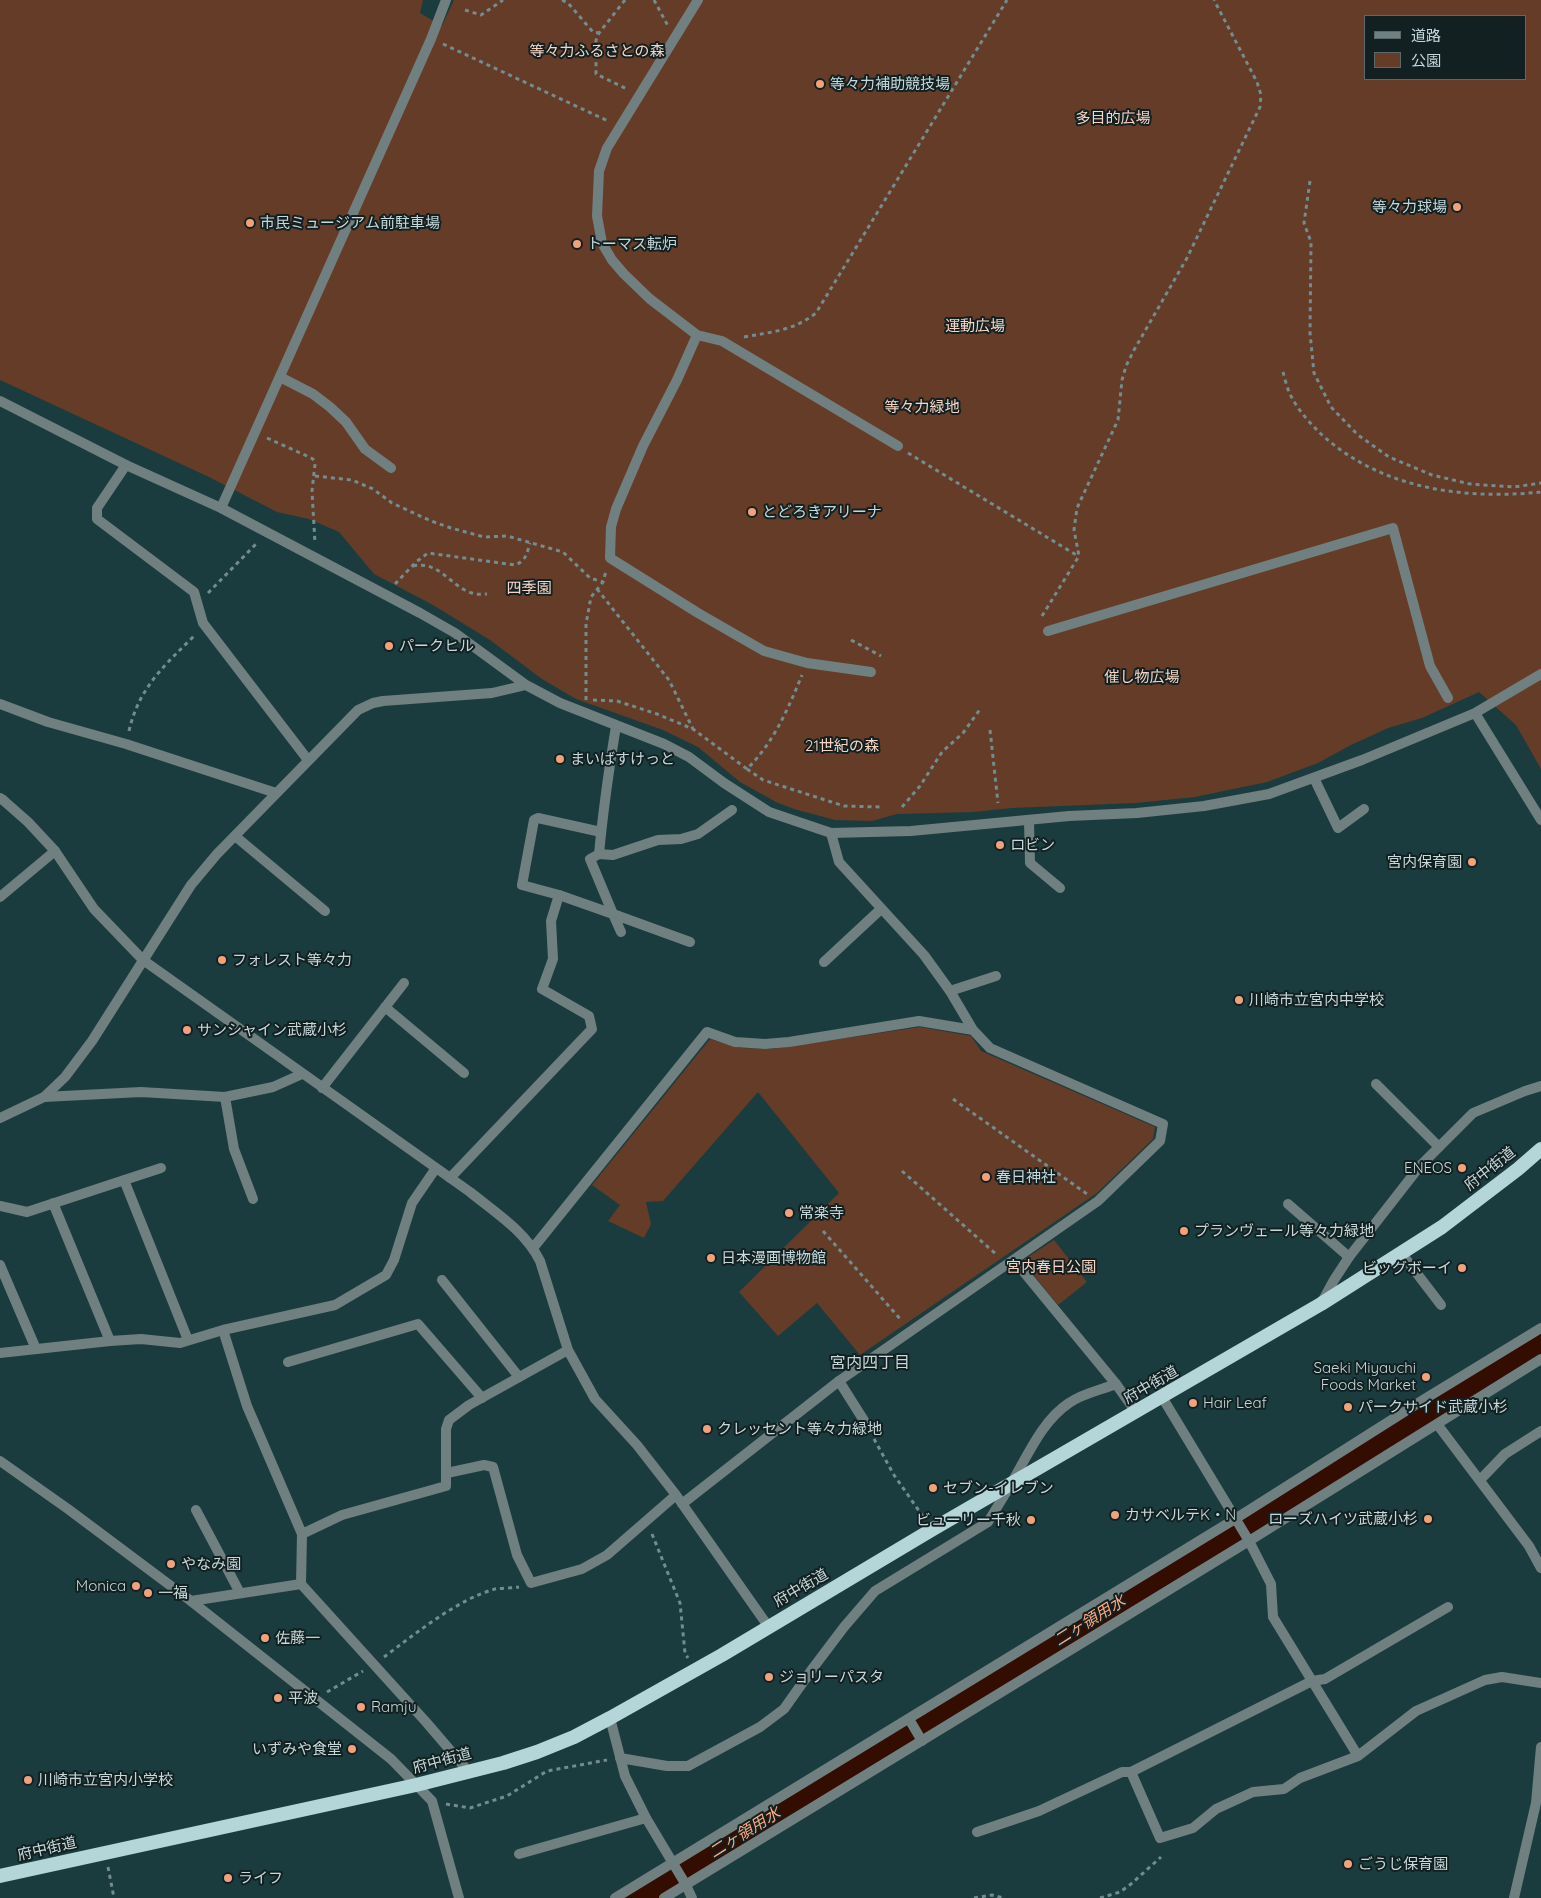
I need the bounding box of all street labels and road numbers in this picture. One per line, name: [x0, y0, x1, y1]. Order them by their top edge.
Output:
street label: 府中街道: [1461, 1143, 1519, 1195]
street label: 府中街道: [1121, 1362, 1181, 1408]
street label: 府中街道: [771, 1565, 831, 1611]
street label: 府中街道: [411, 1745, 473, 1777]
street label: 府中街道: [16, 1833, 78, 1865]

